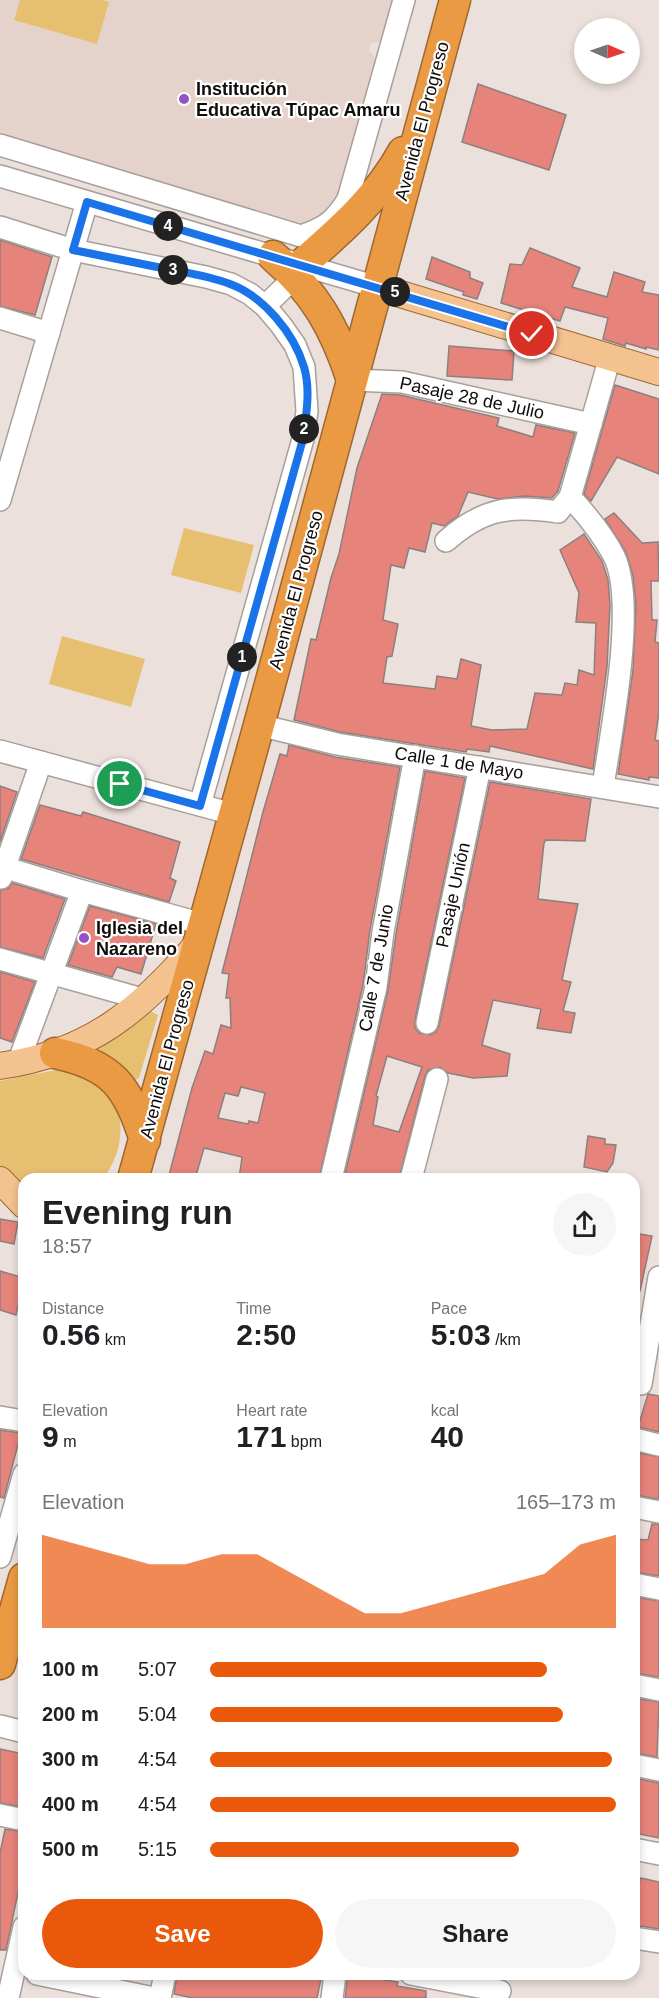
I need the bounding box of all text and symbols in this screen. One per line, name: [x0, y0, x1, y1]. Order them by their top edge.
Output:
north arrow: [574, 18, 640, 84]
map controls: [574, 18, 640, 84]
street label: Avenida El Progreso: [391, 39, 453, 203]
place label: Institución Educativa Túpac Amaru: [196, 79, 400, 120]
marker: Institución Educativa Túpac Amaru: [177, 92, 191, 106]
pin: 4: [153, 211, 183, 241]
text: 4: [164, 217, 172, 234]
pin: 3: [158, 255, 188, 285]
text: 3: [169, 261, 177, 278]
pin: 5: [380, 277, 410, 307]
text: 5: [391, 283, 399, 300]
pin: [506, 308, 557, 359]
icon: check: [515, 317, 548, 350]
street label: Pasaje 28 de Julio: [398, 373, 546, 423]
pin: 2: [289, 414, 319, 444]
text: 2: [300, 420, 308, 437]
street label: Avenida El Progreso: [265, 508, 327, 672]
pin: 1: [227, 642, 257, 672]
text: 1: [238, 648, 246, 665]
street label: Calle 1 de Mayo: [393, 743, 525, 783]
pin: [94, 758, 145, 809]
icon: arrive: [103, 767, 136, 800]
street label: Pasaje Unión: [432, 841, 474, 949]
street label: Calle 7 de Junio: [355, 903, 397, 1033]
place label: Iglesia del Nazareno: [96, 918, 183, 959]
marker: Iglesia del Nazareno: [77, 931, 91, 945]
street label: Avenida El Progreso: [136, 977, 198, 1141]
button: share: [553, 1193, 616, 1256]
text: Evening run: [42, 1194, 233, 1231]
text: 18:57: [42, 1235, 92, 1257]
text: Distance: [42, 1300, 104, 1317]
text: Time: [236, 1300, 271, 1317]
text: Pace: [431, 1300, 467, 1317]
text: 0.56: [42, 1318, 100, 1351]
text: 2:50: [236, 1318, 296, 1351]
text: 5:03: [431, 1318, 491, 1351]
text: km: [100, 1331, 126, 1348]
text: /km: [491, 1331, 521, 1348]
text: Elevation: [42, 1402, 108, 1419]
text: Heart rate: [236, 1402, 307, 1419]
text: kcal: [431, 1402, 459, 1419]
text: 9: [42, 1420, 59, 1453]
text: 171: [236, 1420, 286, 1453]
text: 40: [431, 1420, 464, 1453]
text: m: [59, 1433, 76, 1450]
text: bpm: [286, 1433, 322, 1450]
text: Elevation: [42, 1491, 124, 1513]
text: 165–173 m: [516, 1491, 616, 1513]
text: 100 m: [42, 1658, 99, 1680]
text: 5:07: [138, 1658, 177, 1680]
text: 200 m: [42, 1703, 99, 1725]
text: 5:04: [138, 1703, 177, 1725]
text: 300 m: [42, 1748, 99, 1770]
text: 4:54: [138, 1748, 177, 1770]
text: 400 m: [42, 1793, 99, 1815]
text: 4:54: [138, 1793, 177, 1815]
text: 500 m: [42, 1838, 99, 1860]
text: 5:15: [138, 1838, 177, 1860]
button: Save: [42, 1899, 323, 1968]
button: Share: [335, 1899, 616, 1968]

